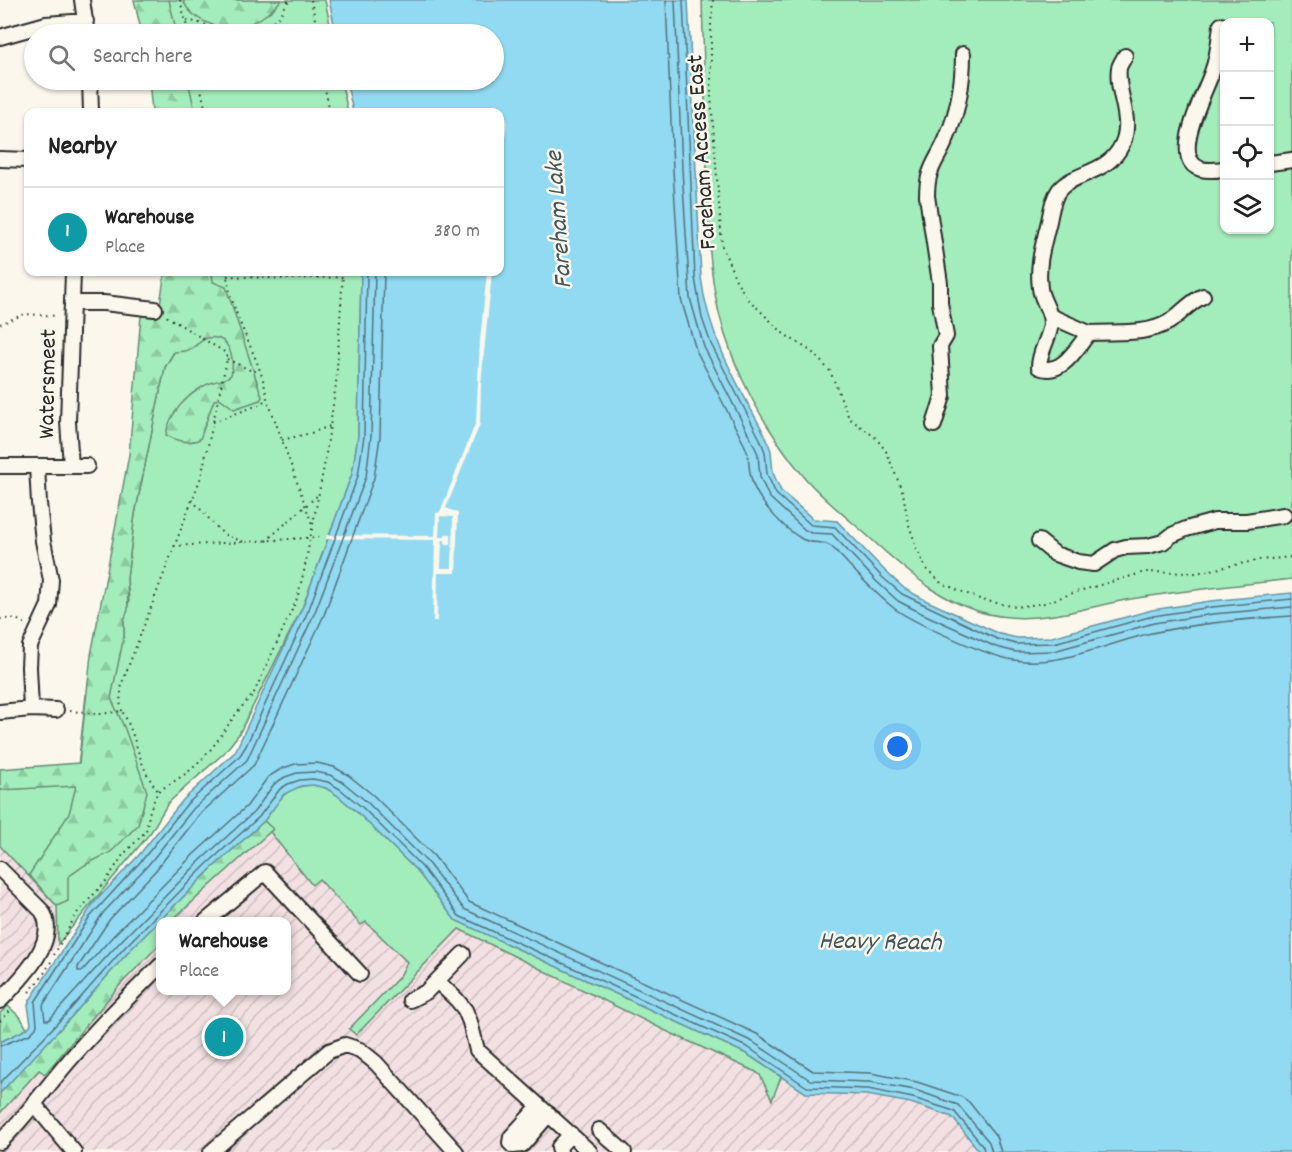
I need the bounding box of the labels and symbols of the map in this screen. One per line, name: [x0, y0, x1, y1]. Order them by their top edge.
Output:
street label: Fareham Access East: [679, 53, 727, 251]
water label: Fareham Lake: [537, 148, 583, 290]
street label: Watersmeet: [31, 329, 67, 439]
your location: [883, 732, 912, 761]
water label: Heavy Reach: [818, 923, 943, 963]
pin: 1: [204, 1014, 244, 1060]

